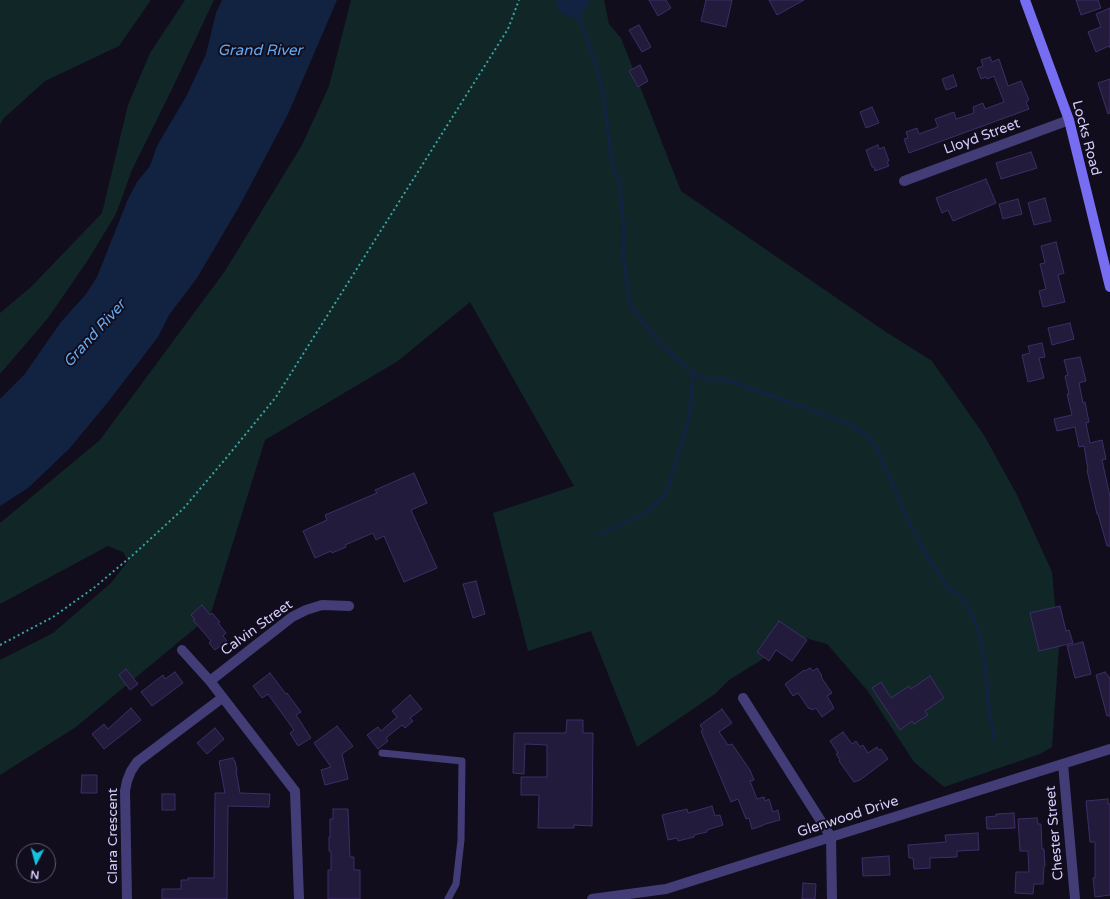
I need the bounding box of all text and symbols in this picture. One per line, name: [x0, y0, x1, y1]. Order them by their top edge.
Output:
water label: Grand River: [218, 42, 302, 60]
street label: Locks Road: [1068, 99, 1104, 177]
street label: Lloyd Street: [942, 115, 1022, 159]
water label: Grand River: [60, 297, 130, 371]
street label: Calvin Street: [218, 596, 296, 660]
street label: Chester Street: [1042, 785, 1068, 881]
street label: Clara Crescent: [105, 788, 121, 884]
street label: Glenwood Drive: [795, 793, 901, 841]
north arrow: [16, 843, 56, 883]
text: N: [30, 868, 40, 881]

